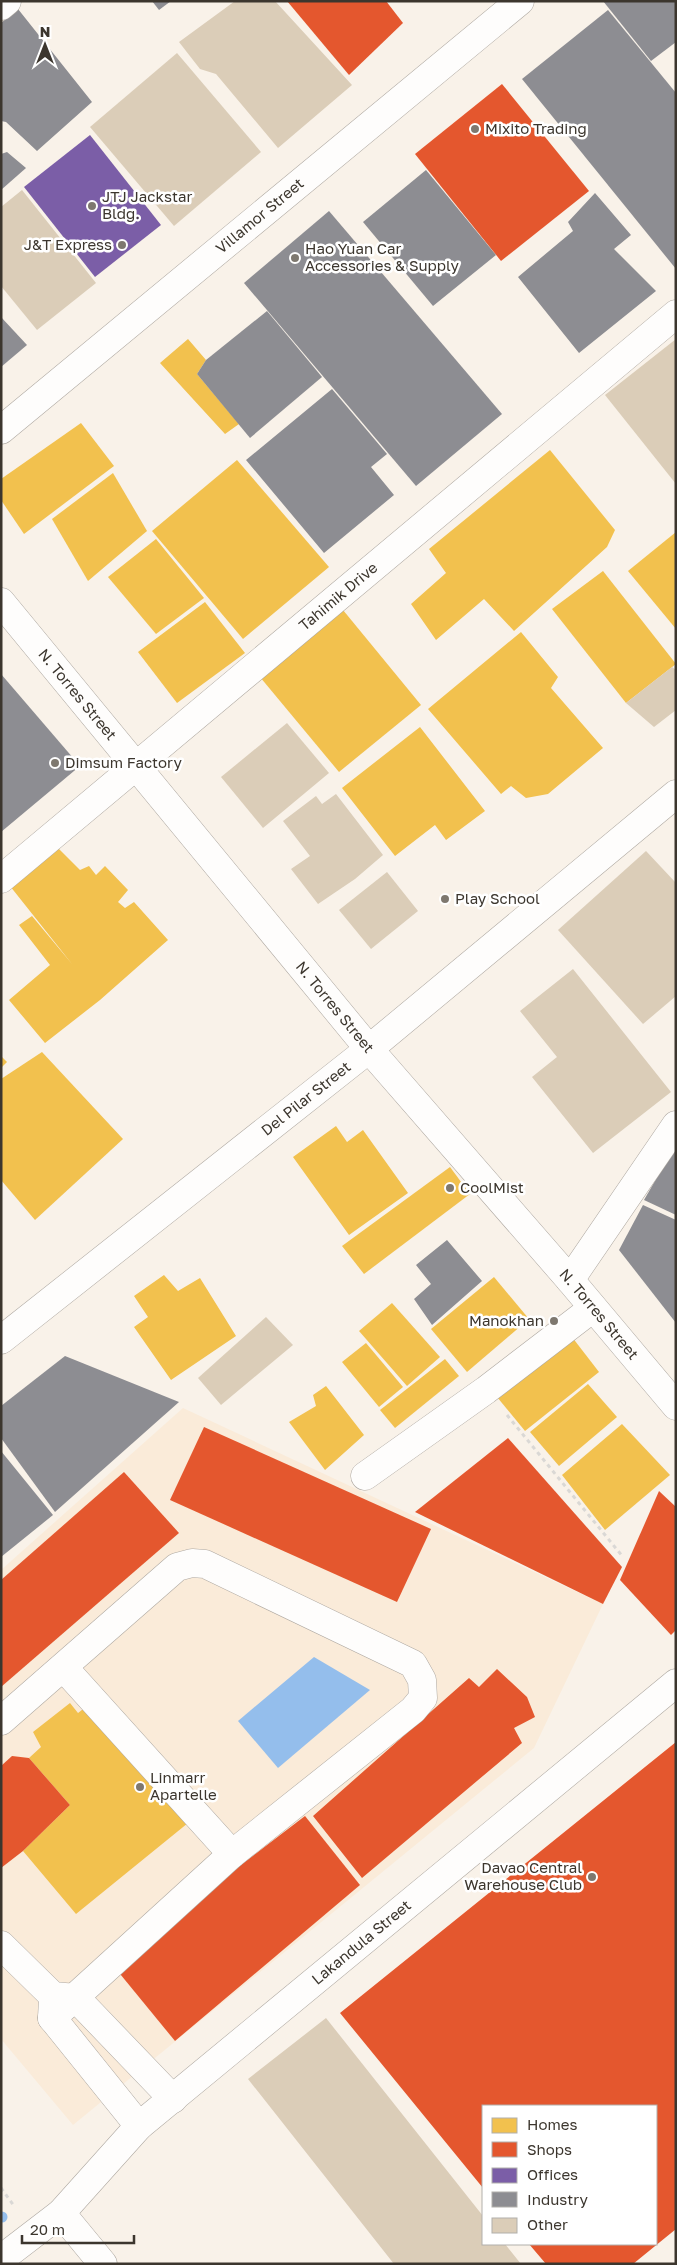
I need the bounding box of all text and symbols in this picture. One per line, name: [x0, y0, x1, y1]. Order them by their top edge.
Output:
north arrow: [20, 20, 70, 70]
text: N: [40, 23, 50, 40]
place label: Mixito Trading: [485, 119, 587, 137]
marker: Mixito Trading: [469, 123, 481, 135]
street label: Villamor Street: [212, 174, 307, 257]
place label: JTJ Jackstar Bldg.: [102, 187, 192, 222]
marker: JTJ Jackstar Bldg.: [86, 200, 98, 212]
place label: J&T Express: [24, 235, 112, 253]
marker: J&T Express: [116, 239, 128, 251]
place label: Hao Yuan Car Accessories & Supply: [305, 239, 460, 274]
marker: Hao Yuan Car Accessories & Supply: [289, 252, 301, 264]
street label: Tahimik Drive: [295, 558, 381, 634]
street label: N. Torres Street: [35, 645, 121, 743]
place label: Dimsum Factory: [65, 753, 182, 771]
marker: Dimsum Factory: [49, 757, 61, 769]
place label: Play School: [455, 889, 540, 907]
marker: Play School: [439, 893, 451, 905]
street label: N. Torres Street: [293, 957, 378, 1056]
street label: Del Pilar Street: [257, 1057, 354, 1139]
place label: CoolMist: [460, 1178, 524, 1196]
marker: CoolMist: [444, 1182, 456, 1194]
street label: N. Torres Street: [556, 1265, 643, 1363]
place label: Manokhan: [469, 1311, 544, 1329]
marker: Manokhan: [548, 1315, 560, 1327]
place label: Linmarr Apartelle: [150, 1768, 217, 1803]
marker: Linmarr Apartelle: [134, 1781, 146, 1793]
place label: Davao Central Warehouse Club: [464, 1858, 582, 1893]
marker: Davao Central Warehouse Club: [586, 1871, 598, 1883]
street label: Lakandula Street: [308, 1896, 414, 1988]
legend: [482, 2105, 657, 2245]
text: Homes: [527, 2115, 577, 2133]
text: Shops: [527, 2140, 572, 2158]
text: Offices: [527, 2165, 578, 2183]
text: Industry: [527, 2190, 588, 2208]
scale bar: [22, 2212, 135, 2244]
text: Other: [527, 2215, 568, 2233]
text: 20 m: [30, 2220, 65, 2238]

